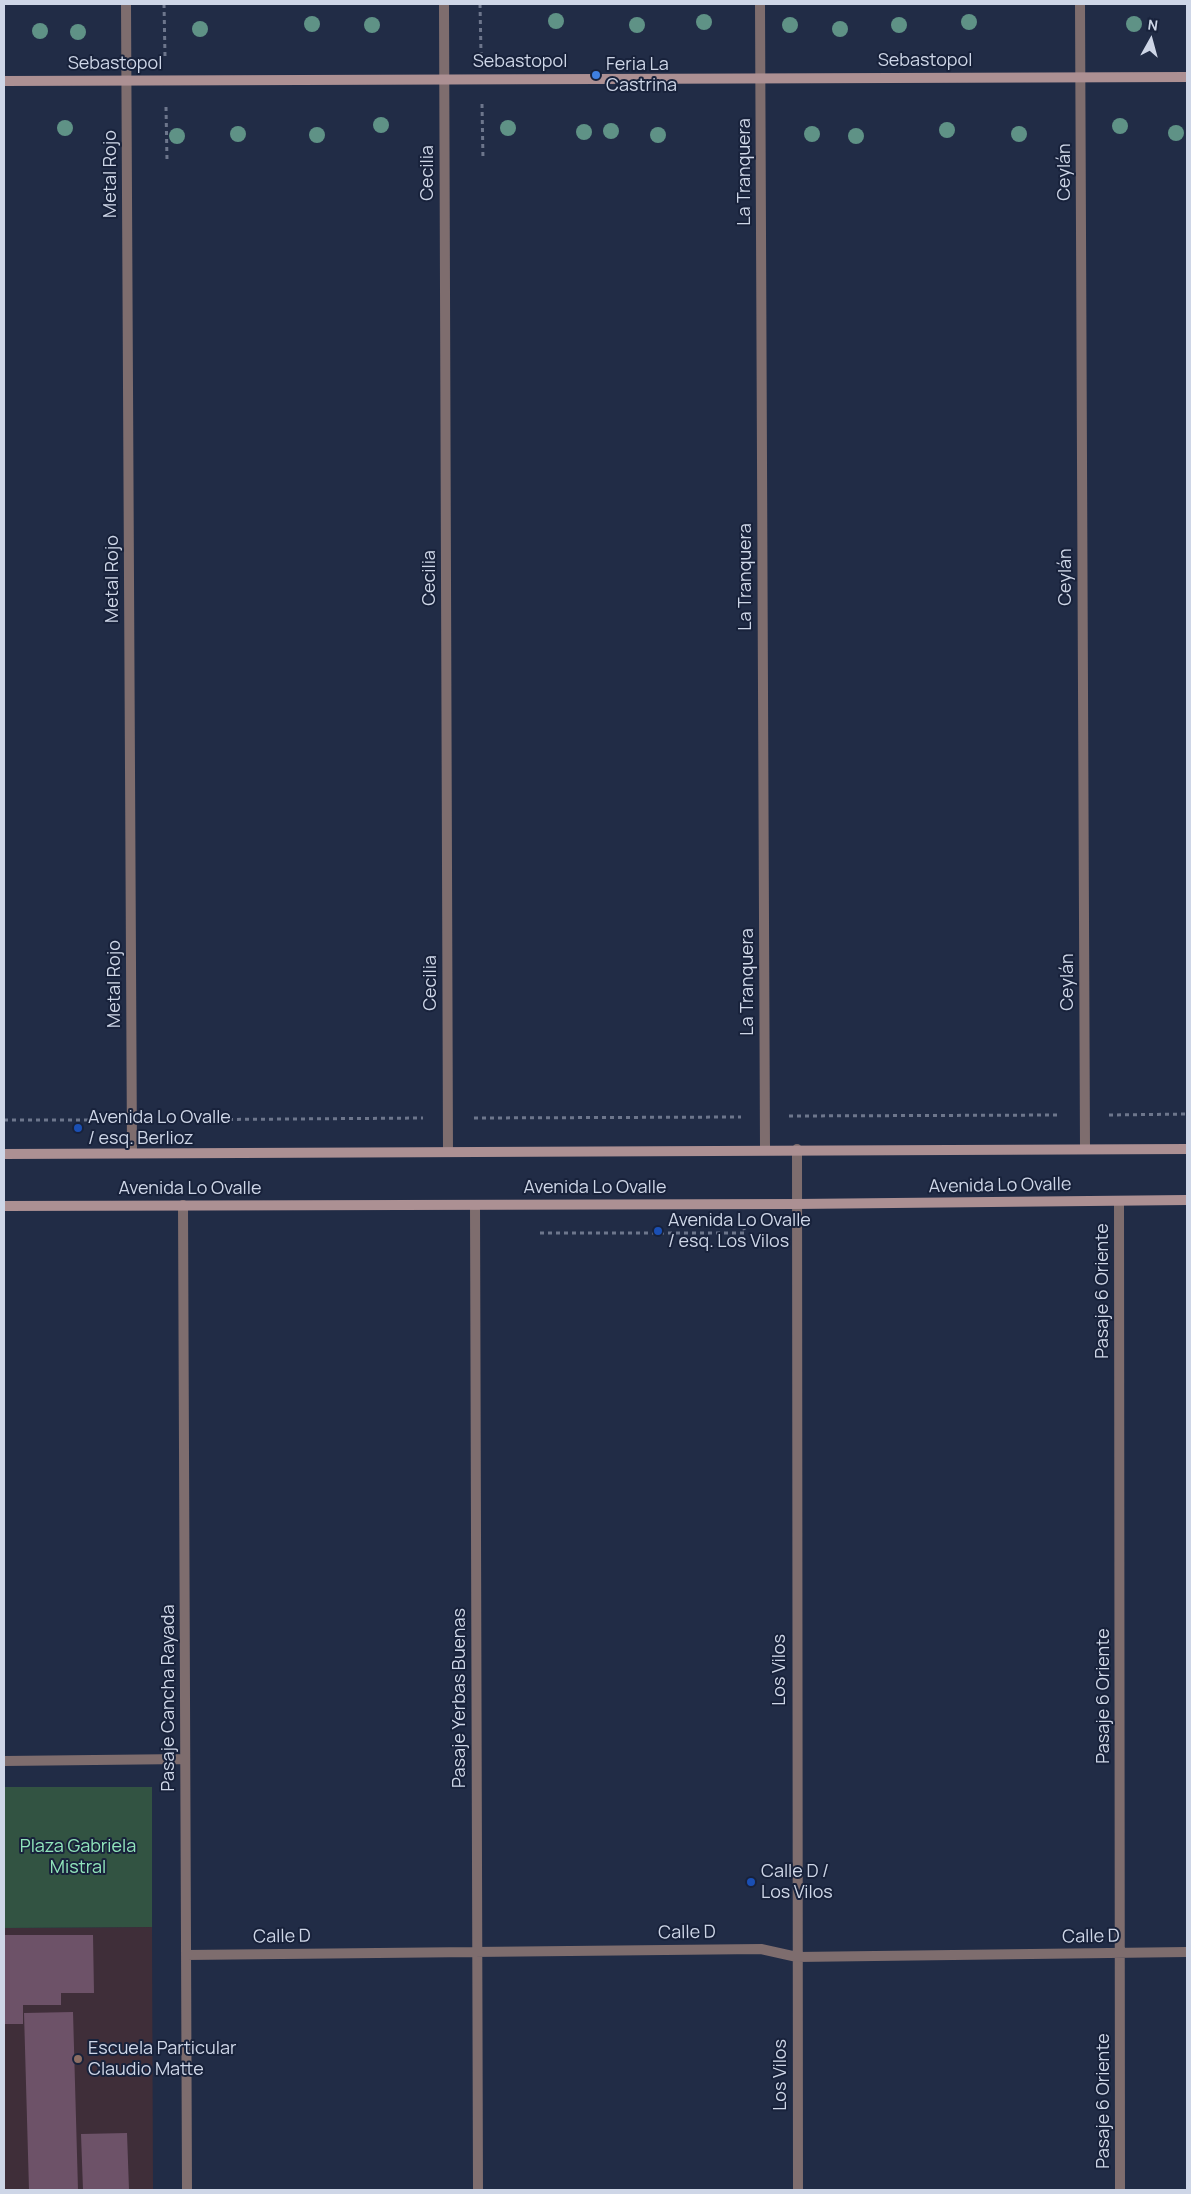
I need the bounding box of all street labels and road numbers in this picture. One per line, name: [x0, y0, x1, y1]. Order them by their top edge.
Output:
street label: Sebastopol: [878, 50, 972, 72]
street label: Sebastopol: [473, 51, 567, 73]
street label: Sebastopol: [68, 53, 162, 75]
street label: La Tranquera: [734, 118, 756, 226]
street label: Metal Rojo: [100, 130, 122, 218]
street label: Ceylán: [1054, 143, 1076, 201]
street label: Cecilia: [417, 145, 439, 201]
street label: La Tranquera: [735, 523, 757, 631]
street label: Metal Rojo: [102, 535, 124, 623]
street label: Ceylán: [1055, 548, 1077, 606]
street label: Cecilia: [419, 550, 441, 606]
street label: La Tranquera: [737, 928, 759, 1036]
street label: Metal Rojo: [104, 940, 126, 1028]
street label: Ceylán: [1057, 953, 1079, 1011]
street label: Cecilia: [420, 955, 442, 1011]
street label: Avenida Lo Ovalle: [928, 1174, 1072, 1198]
street label: Avenida Lo Ovalle: [524, 1177, 666, 1199]
street label: Avenida Lo Ovalle: [119, 1178, 261, 1200]
street label: Pasaje 6 Oriente: [1092, 1223, 1114, 1359]
street label: Pasaje Cancha Rayada: [158, 1605, 180, 1791]
street label: Pasaje Yerbas Buenas: [449, 1608, 471, 1788]
street label: Pasaje 6 Oriente: [1093, 1628, 1115, 1764]
street label: Los Vilos: [769, 1634, 791, 1706]
street label: Calle D: [658, 1922, 716, 1944]
street label: Calle D: [253, 1926, 311, 1948]
street label: Calle D: [1062, 1926, 1120, 1948]
street label: Pasaje 6 Oriente: [1093, 2033, 1115, 2169]
street label: Los Vilos: [770, 2039, 792, 2111]

